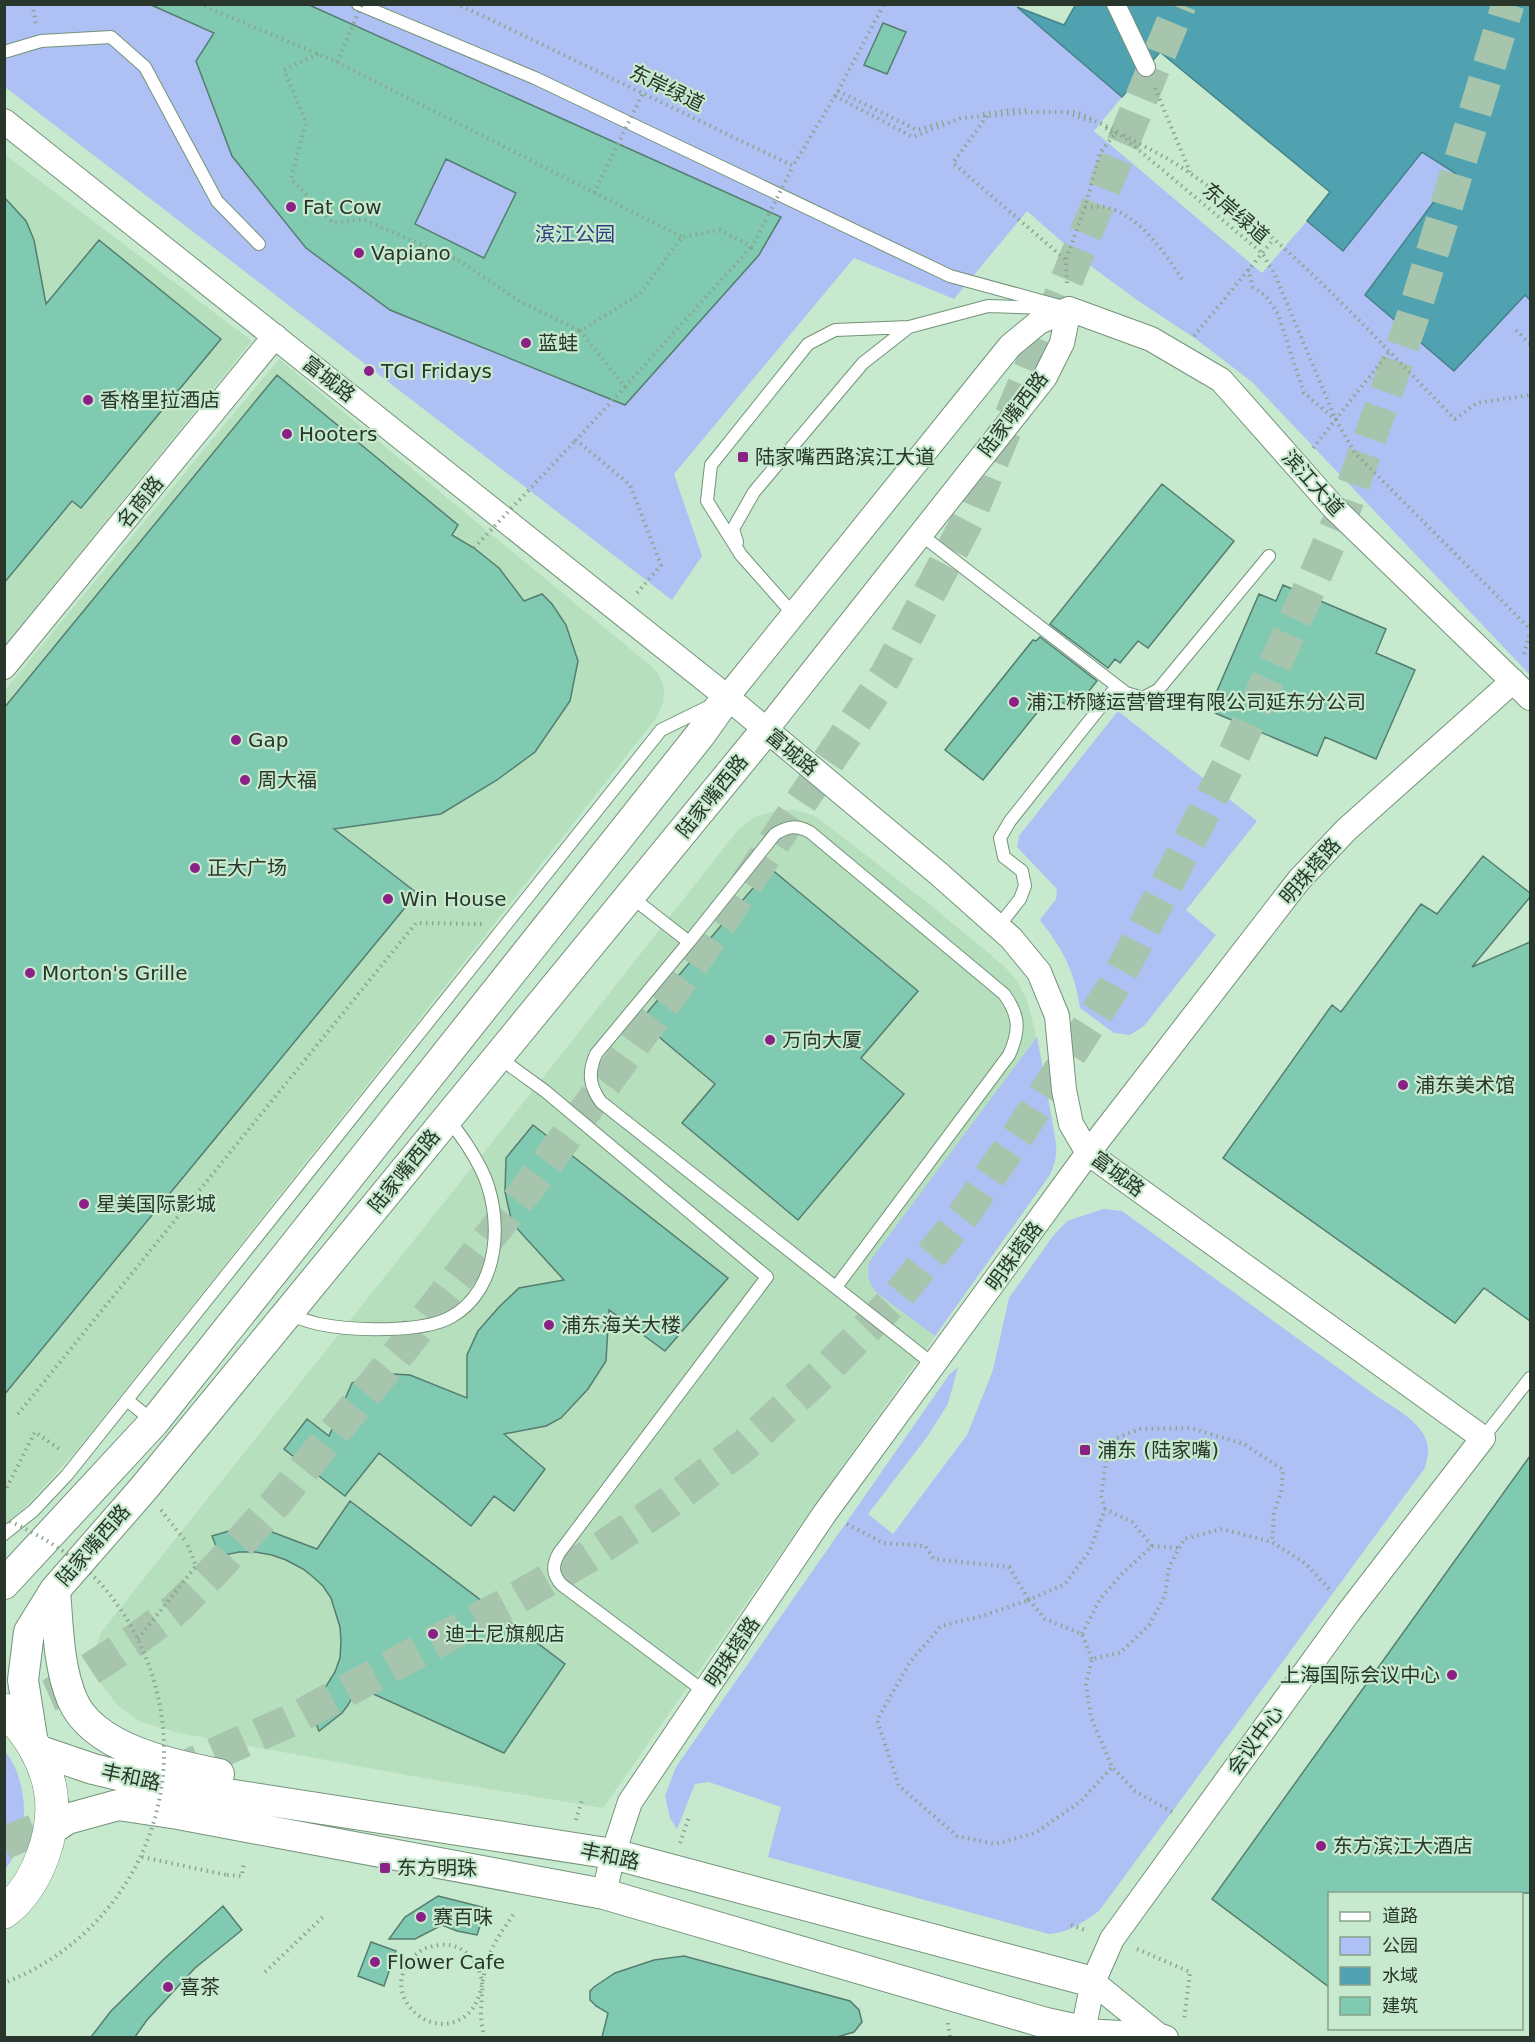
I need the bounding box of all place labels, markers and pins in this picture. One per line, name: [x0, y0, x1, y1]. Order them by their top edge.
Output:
place label: Fat Cow: [303, 195, 382, 219]
marker: Fat Cow: [284, 200, 298, 214]
place label: Vapiano: [371, 241, 451, 265]
marker: Vapiano: [352, 246, 366, 260]
place label: 蓝蛙: [538, 331, 578, 355]
marker: 蓝蛙: [519, 336, 533, 350]
place label: TGI Fridays: [380, 359, 492, 383]
marker: TGI Fridays: [362, 364, 376, 378]
place label: 香格里拉酒店: [100, 388, 220, 412]
marker: 香格里拉酒店: [81, 393, 95, 407]
place label: Hooters: [299, 422, 377, 446]
marker: Hooters: [280, 427, 294, 441]
place label: 陆家嘴西路滨江大道: [755, 445, 935, 469]
marker: 陆家嘴西路滨江大道: [736, 450, 750, 464]
place label: 浦江桥隧运营管理有限公司延东分公司: [1026, 690, 1366, 714]
marker: 浦江桥隧运营管理有限公司延东分公司: [1007, 695, 1021, 709]
place label: Gap: [248, 728, 288, 752]
marker: Gap: [229, 733, 243, 747]
place label: 周大福: [257, 768, 317, 792]
marker: 周大福: [238, 773, 252, 787]
place label: 正大广场: [207, 856, 287, 880]
marker: 正大广场: [188, 861, 202, 875]
place label: Win House: [400, 887, 507, 911]
marker: Win House: [381, 892, 395, 906]
place label: Morton's Grille: [42, 961, 187, 985]
marker: Morton's Grille: [23, 966, 37, 980]
place label: 万向大厦: [782, 1028, 862, 1052]
marker: 万向大厦: [763, 1033, 777, 1047]
place label: 浦东美术馆: [1415, 1073, 1515, 1097]
marker: 浦东美术馆: [1396, 1078, 1410, 1092]
place label: 星美国际影城: [96, 1192, 216, 1216]
marker: 星美国际影城: [77, 1197, 91, 1211]
place label: 浦东海关大楼: [561, 1313, 681, 1337]
marker: 浦东海关大楼: [542, 1318, 556, 1332]
place label: 浦东 (陆家嘴): [1097, 1438, 1219, 1462]
marker: 浦东 (陆家嘴): [1078, 1443, 1092, 1457]
place label: 迪士尼旗舰店: [445, 1622, 565, 1646]
marker: 迪士尼旗舰店: [426, 1627, 440, 1641]
place label: 上海国际会议中心: [1280, 1663, 1440, 1687]
marker: 上海国际会议中心: [1445, 1668, 1459, 1682]
place label: 东方滨江大酒店: [1333, 1834, 1473, 1858]
marker: 东方滨江大酒店: [1314, 1839, 1328, 1853]
place label: 东方明珠: [397, 1856, 477, 1880]
marker: 东方明珠: [378, 1861, 392, 1875]
place label: 赛百味: [433, 1905, 493, 1929]
marker: 赛百味: [414, 1910, 428, 1924]
place label: Flower Cafe: [387, 1950, 505, 1974]
marker: Flower Cafe: [368, 1955, 382, 1969]
place label: 喜茶: [180, 1975, 220, 1999]
marker: 喜茶: [161, 1980, 175, 1994]

